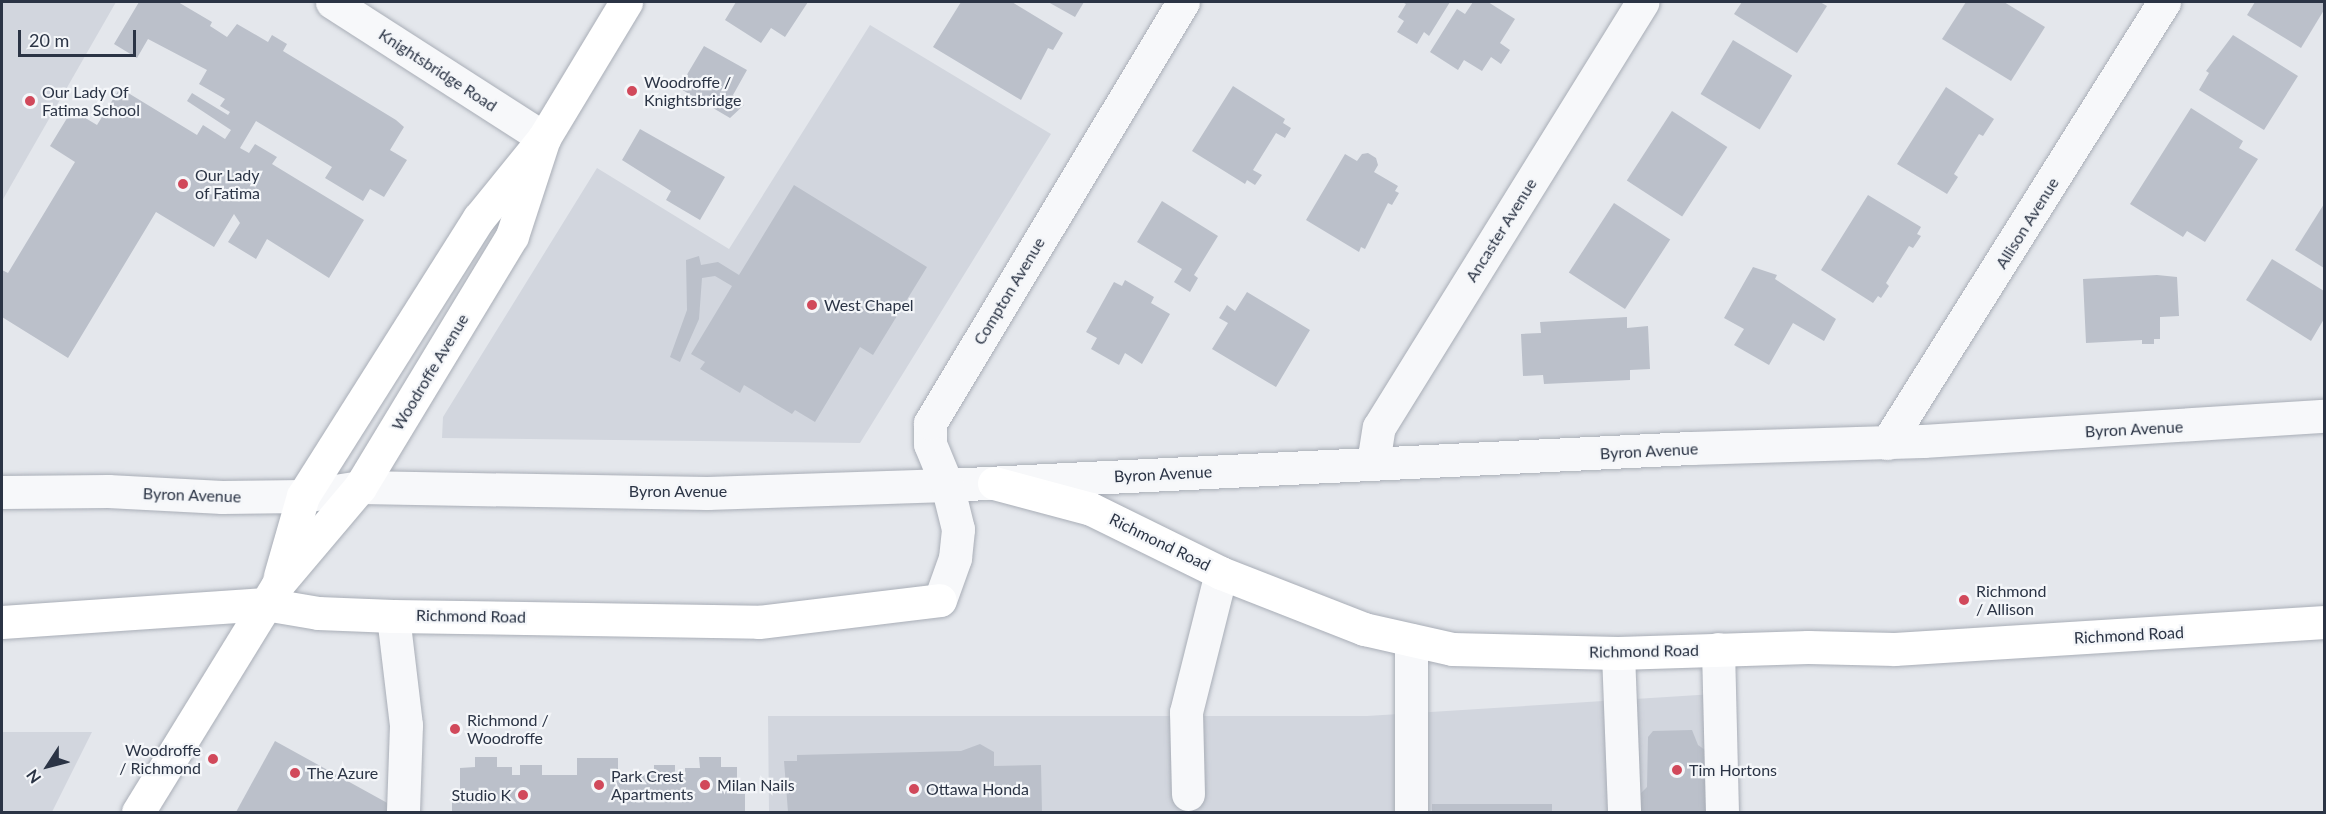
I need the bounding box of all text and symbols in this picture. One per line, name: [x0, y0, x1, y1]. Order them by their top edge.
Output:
scale bar: [21, 18, 140, 56]
street label: Knightsbridge Road: [375, 25, 501, 115]
text: 20 m: [29, 29, 69, 51]
place label: Woodroffe / Knightsbridge: [644, 72, 741, 110]
place label: Our Lady Of Fatima School: [42, 82, 140, 120]
marker: Woodroffe / Knightsbridge: [625, 84, 639, 98]
marker: Our Lady Of Fatima School: [23, 94, 37, 108]
place label: Our Lady of Fatima: [195, 165, 260, 203]
street label: Ancaster Avenue: [1461, 174, 1541, 286]
street label: Allison Avenue: [1991, 174, 2063, 272]
marker: Our Lady of Fatima: [176, 177, 190, 191]
street label: Compton Avenue: [969, 234, 1049, 348]
place label: West Chapel: [824, 295, 914, 315]
marker: West Chapel: [805, 298, 819, 312]
street label: Woodroffe Avenue: [388, 310, 472, 434]
street label: Byron Avenue: [2084, 417, 2184, 441]
street label: Byron Avenue: [1599, 439, 1699, 463]
street label: Byron Avenue: [1113, 462, 1213, 486]
street label: Byron Avenue: [629, 481, 727, 501]
street label: Byron Avenue: [142, 484, 242, 506]
street label: Richmond Road: [1106, 509, 1214, 575]
place label: Richmond / Allison: [1976, 581, 2046, 619]
marker: Richmond / Allison: [1957, 593, 1971, 607]
street label: Richmond Road: [416, 605, 526, 627]
street label: Richmond Road: [2074, 623, 2184, 647]
street label: Richmond Road: [1589, 640, 1699, 662]
place label: Richmond / Woodroffe: [467, 710, 549, 748]
marker: Richmond / Woodroffe: [448, 722, 462, 736]
north arrow: [18, 736, 78, 796]
place label: Woodroffe / Richmond: [119, 740, 201, 778]
marker: Woodroffe / Richmond: [206, 752, 220, 766]
place label: Tim Hortons: [1689, 760, 1777, 780]
place label: The Azure: [307, 763, 379, 783]
marker: Tim Hortons: [1670, 763, 1684, 777]
text: N: [22, 766, 44, 787]
marker: The Azure: [288, 766, 302, 780]
place label: Park Crest Apartments: [611, 766, 693, 804]
place label: Milan Nails: [717, 775, 795, 795]
marker: Park Crest Apartments: [592, 778, 606, 792]
marker: Milan Nails: [698, 778, 712, 792]
place label: Ottawa Honda: [926, 779, 1029, 799]
marker: Ottawa Honda: [907, 782, 921, 796]
place label: Studio K: [451, 785, 511, 805]
marker: Studio K: [516, 788, 530, 802]

